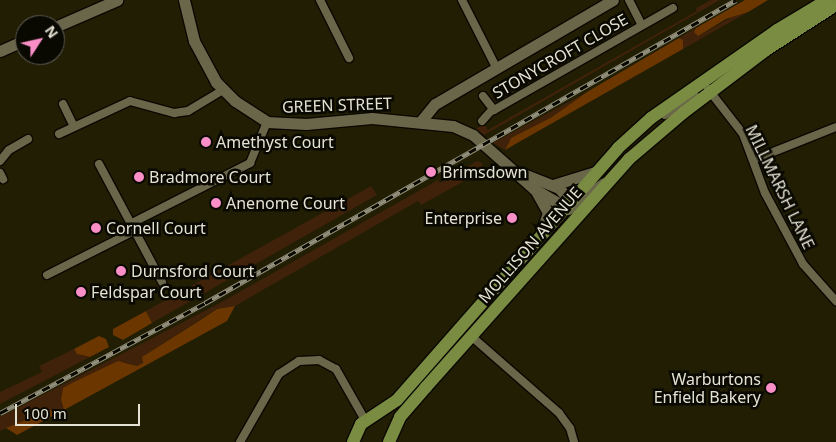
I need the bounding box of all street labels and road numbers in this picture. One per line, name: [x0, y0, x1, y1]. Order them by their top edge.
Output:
street label: STONYCROFT CLOSE: [489, 9, 631, 103]
street label: GREEN STREET: [282, 93, 392, 117]
street label: MILLMARSH LANE: [742, 122, 818, 252]
street label: MOLLISON AVENUE: [474, 183, 586, 307]

